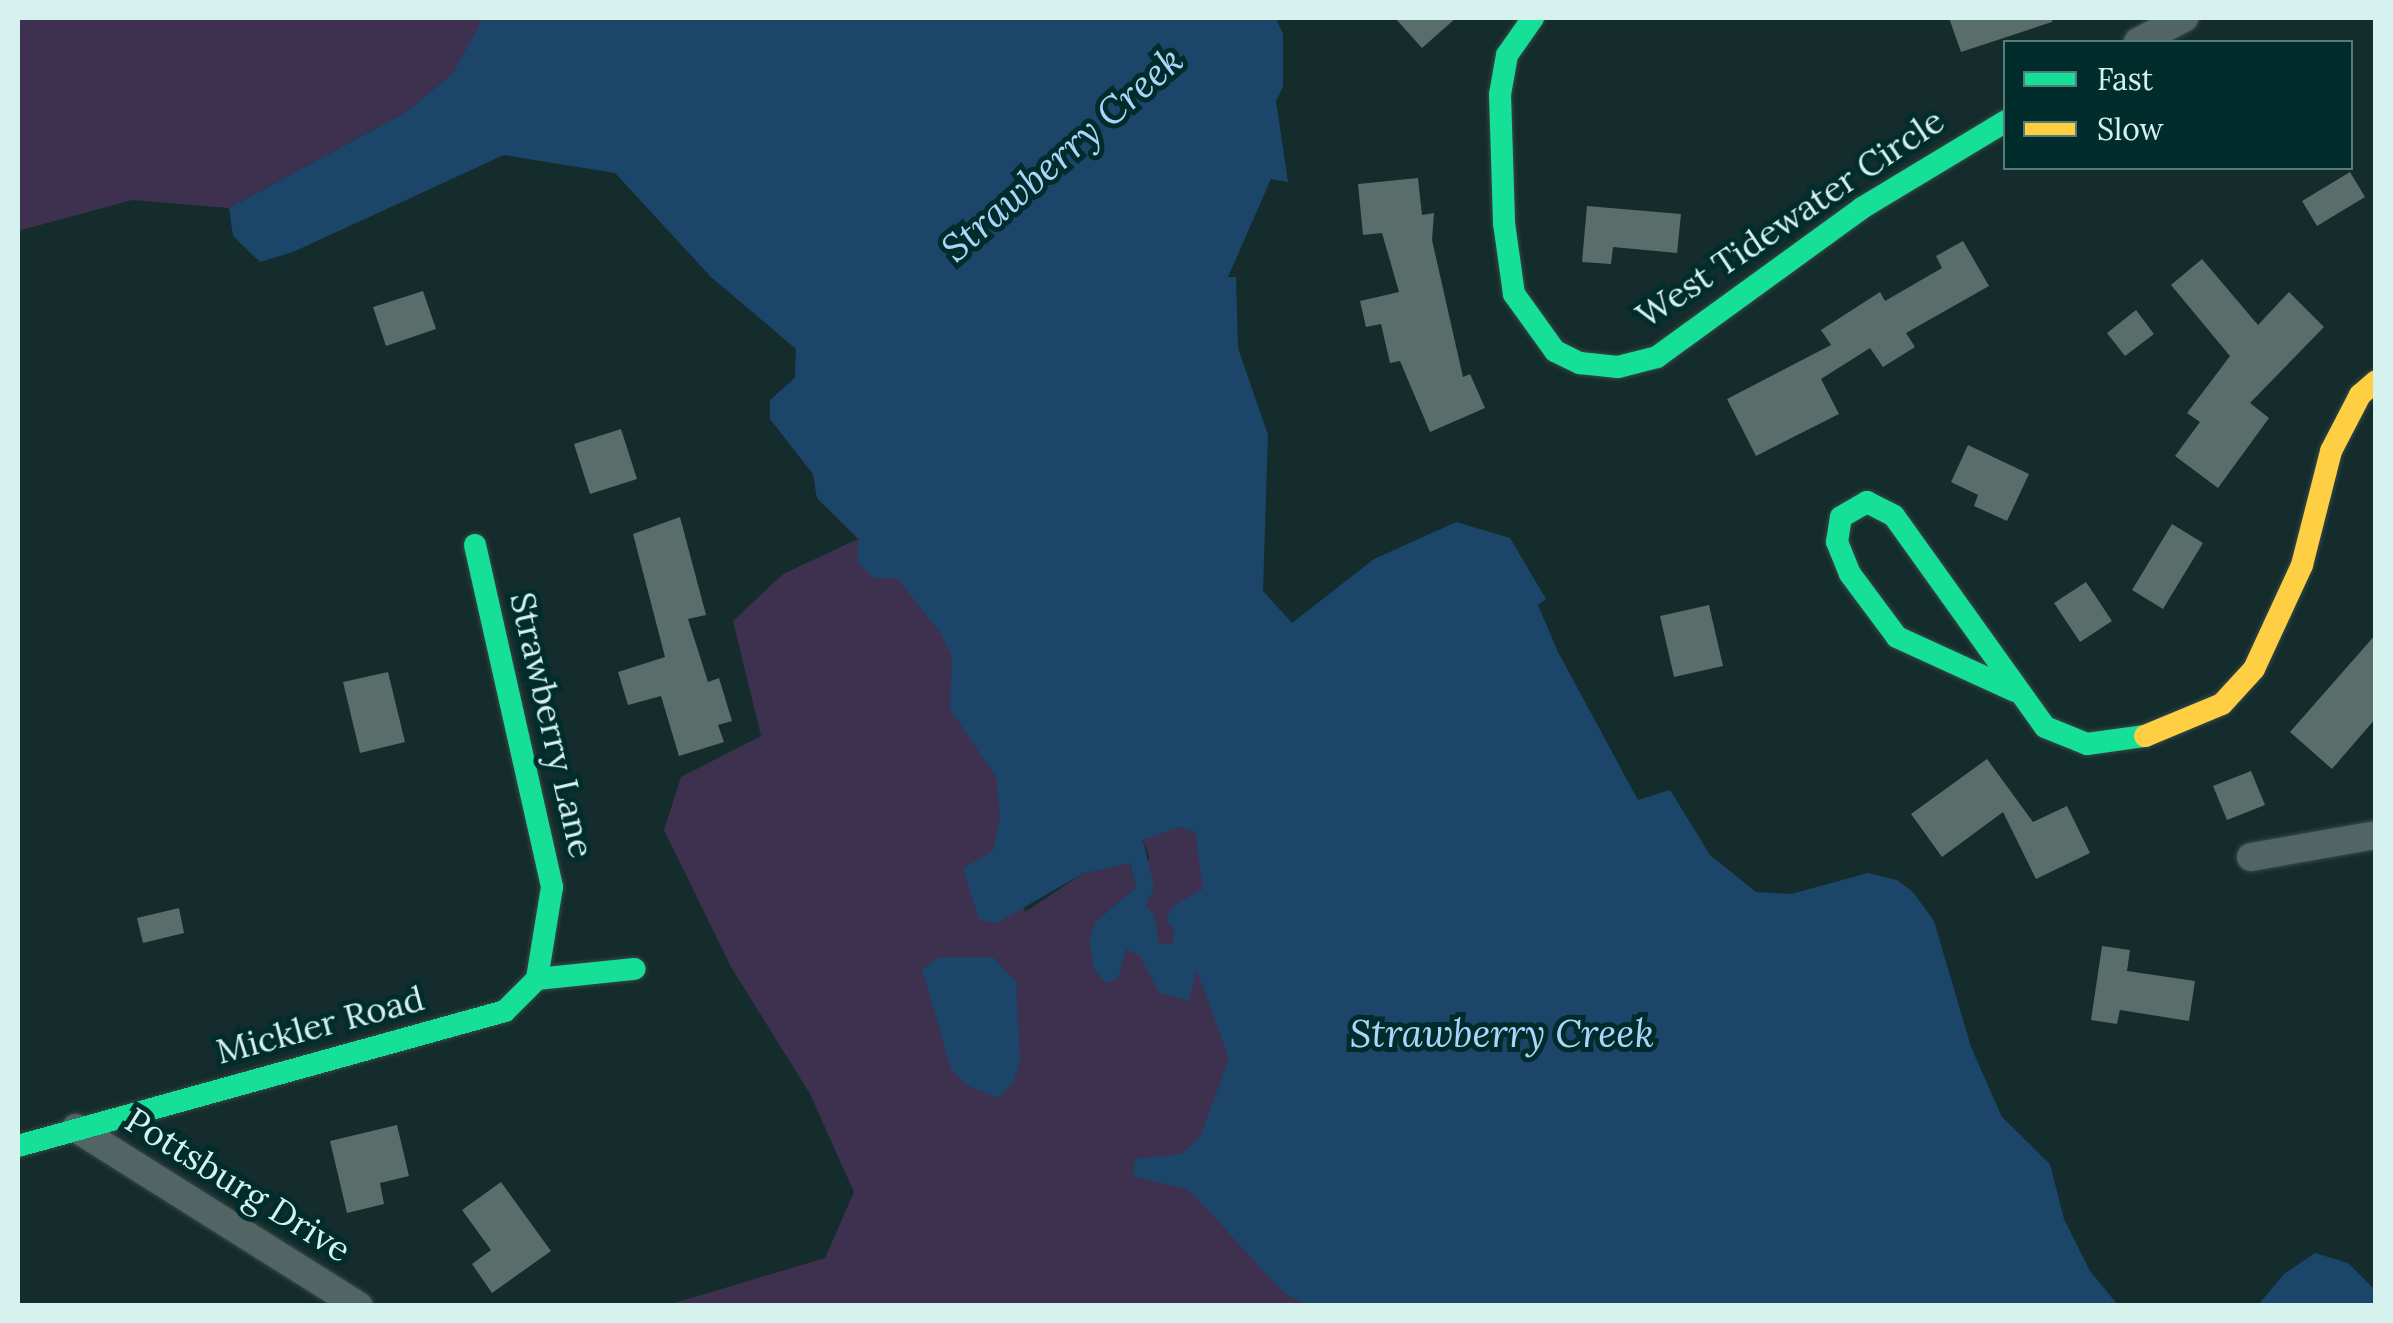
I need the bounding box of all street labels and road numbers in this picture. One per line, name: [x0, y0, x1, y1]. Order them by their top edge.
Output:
street label: West Tidewater Circle: [1628, 99, 1952, 337]
street label: Strawberry Lane: [501, 588, 603, 862]
street label: Mickler Road: [211, 977, 429, 1073]
street label: Pottsburg Drive: [118, 1099, 358, 1271]

